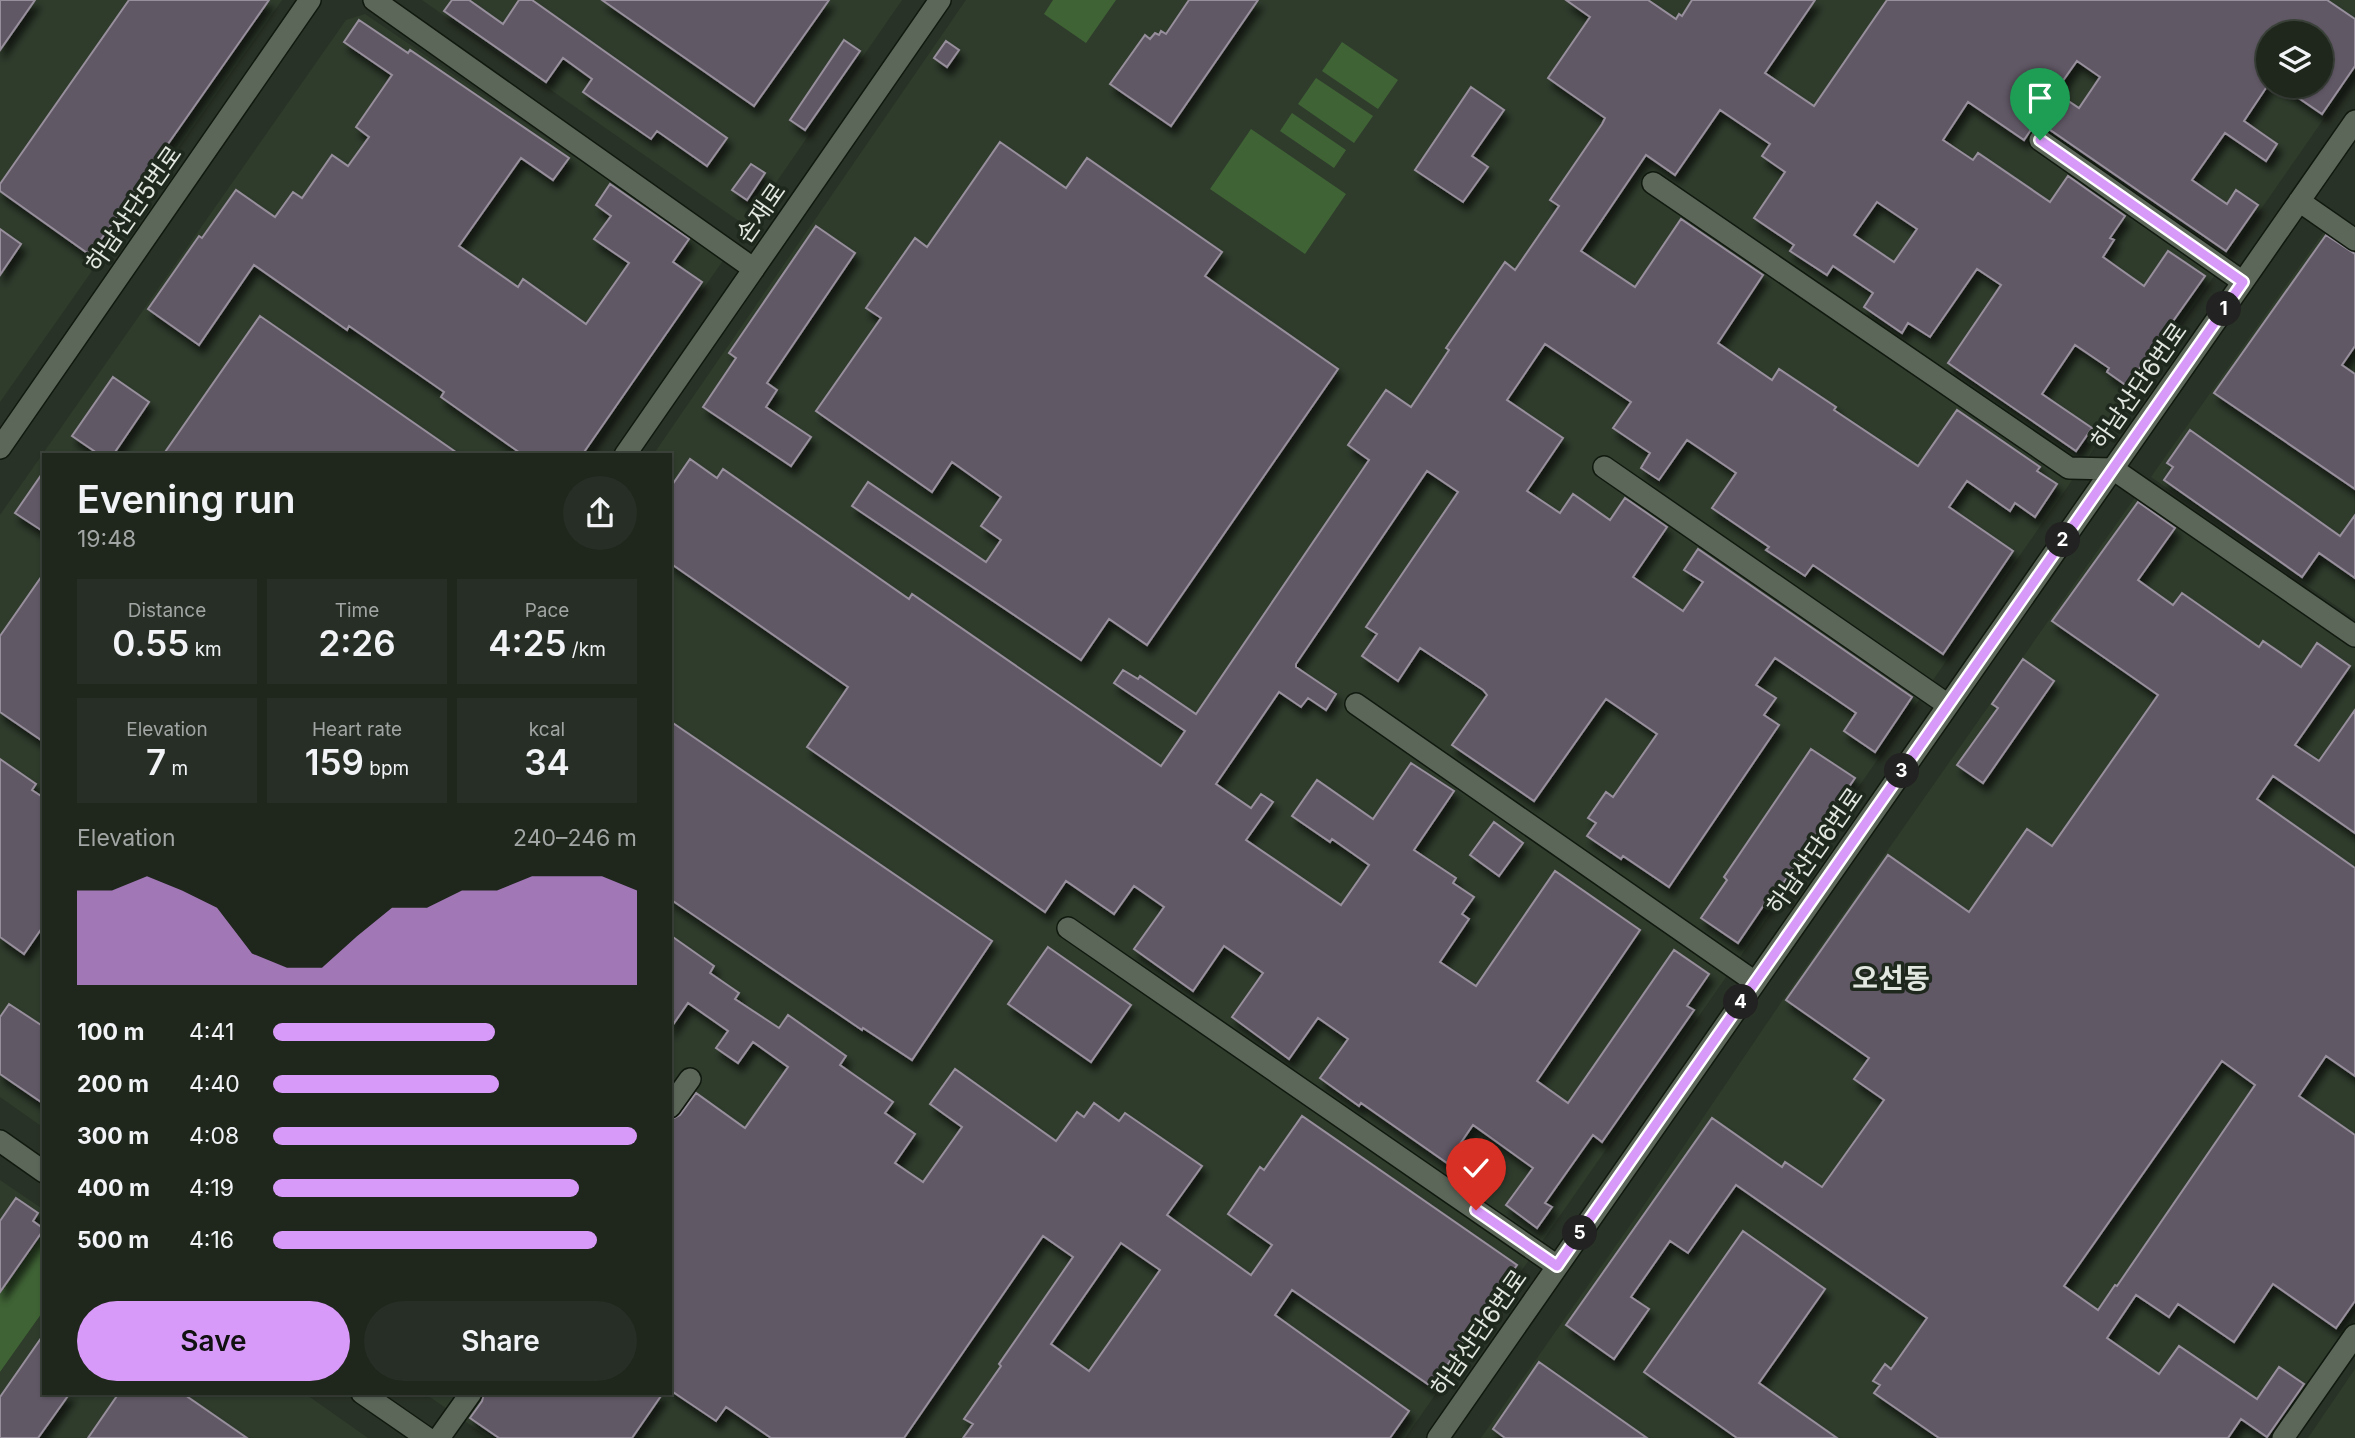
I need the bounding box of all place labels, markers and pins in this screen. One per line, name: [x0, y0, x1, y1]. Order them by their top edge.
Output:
pin: [2010, 68, 2070, 140]
pin: 1: [2206, 292, 2242, 326]
pin: 2: [2046, 522, 2080, 558]
pin: 3: [1884, 754, 1920, 788]
pin: 4: [1724, 984, 1758, 1020]
pin: [1446, 1138, 1506, 1210]
pin: 5: [1562, 1216, 1598, 1250]

